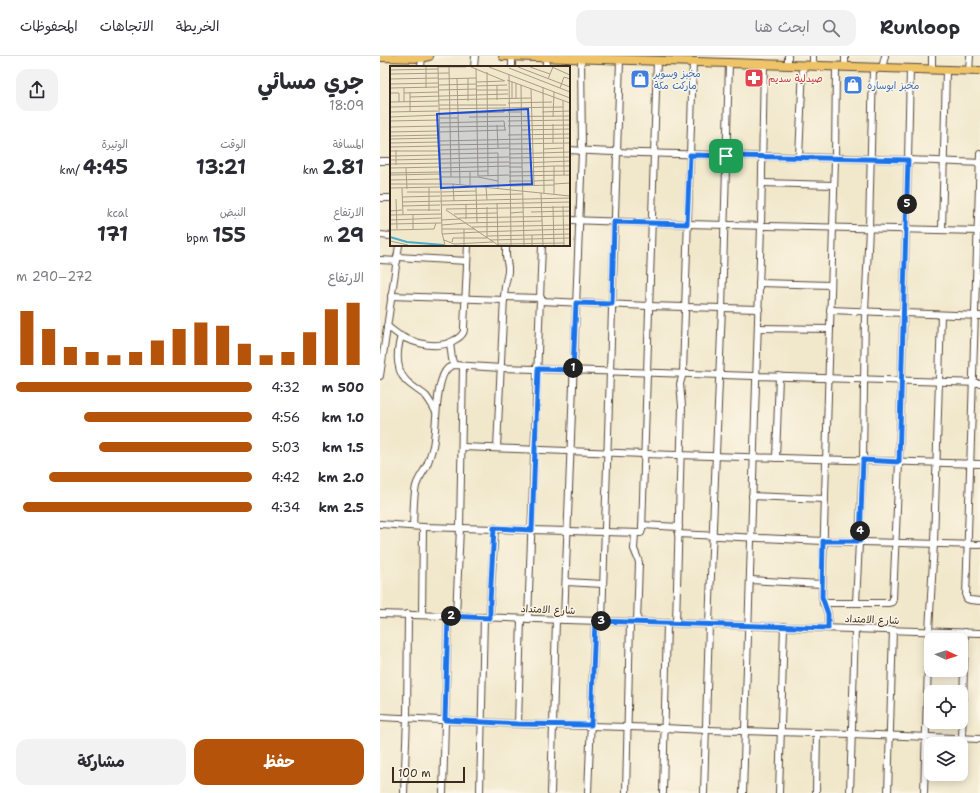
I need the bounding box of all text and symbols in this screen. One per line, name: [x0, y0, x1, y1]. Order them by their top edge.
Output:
search box: [576, 10, 856, 46]
text: Runloop: [880, 15, 960, 40]
text: المحفوظات: [20, 17, 78, 35]
text: الاتجاهات: [100, 17, 154, 35]
text: الخريطة: [176, 17, 219, 35]
text: ابحث هنا: [754, 17, 810, 37]
icon: search: [820, 17, 842, 39]
inset map: [390, 66, 570, 246]
text: جري مسائي: [258, 67, 364, 96]
place label: مخبز وسوبر ماركت مكة: [653, 67, 701, 92]
pharmacy icon: صيدلية سديم: [743, 67, 765, 89]
shop icon: مخبز وسوبر ماركت مكة: [629, 68, 651, 90]
button: share: [16, 69, 58, 111]
place label: صيدلية سديم: [768, 72, 823, 86]
shop icon: مخبز ابوساره: [842, 74, 864, 96]
place label: مخبز ابوساره: [867, 79, 919, 93]
text: 18:09: [329, 97, 364, 114]
text: الوتيرة: [101, 137, 128, 152]
text: الوقت: [220, 137, 246, 152]
text: المسافة: [333, 137, 364, 152]
pin: [709, 139, 743, 173]
icon: arrive: [715, 145, 737, 167]
text: 4:45: [83, 154, 128, 180]
text: 13:21: [196, 154, 246, 180]
text: 2.81: [322, 154, 364, 180]
text: /km: [60, 163, 83, 178]
text: km: [303, 163, 322, 178]
pin: 5: [897, 194, 917, 214]
text: 5: [904, 196, 910, 211]
text: النبض: [220, 205, 246, 220]
text: الارتفاع: [333, 205, 364, 220]
text: kcal: [107, 206, 128, 221]
text: 171: [97, 221, 128, 247]
text: 155: [212, 222, 246, 248]
text: 29: [337, 222, 364, 248]
text: bpm: [186, 231, 212, 246]
text: m: [324, 231, 337, 246]
text: 272–290 m: [16, 268, 93, 285]
text: الارتفاع: [328, 269, 364, 286]
pin: 1: [563, 358, 583, 378]
text: 1: [570, 360, 576, 375]
text: 4:32: [271, 379, 300, 396]
text: 500 m: [321, 379, 364, 396]
text: 4:56: [271, 409, 300, 426]
text: 1.0 km: [322, 409, 364, 426]
text: 5:03: [272, 439, 300, 456]
text: 1.5 km: [322, 439, 364, 456]
text: 4:42: [271, 469, 300, 486]
text: 2.0 km: [318, 469, 364, 486]
text: 4:34: [271, 499, 300, 516]
text: 2.5 km: [318, 499, 364, 516]
pin: 4: [850, 521, 870, 541]
text: 4: [856, 523, 864, 538]
street label: شارع الامتداد: [520, 602, 576, 618]
pin: 2: [441, 606, 461, 626]
text: 2: [447, 608, 455, 623]
pin: 3: [591, 611, 611, 631]
street label: شارع الامتداد: [844, 612, 900, 628]
text: 3: [597, 613, 605, 628]
north arrow: [924, 633, 968, 677]
map controls: [924, 633, 968, 781]
button: locate: [924, 685, 968, 729]
button: layers: [924, 737, 968, 781]
button: مشاركة: [16, 739, 186, 785]
button: حفظ: [194, 739, 364, 785]
scale bar: [392, 765, 465, 784]
text: 100 m: [398, 766, 431, 781]

